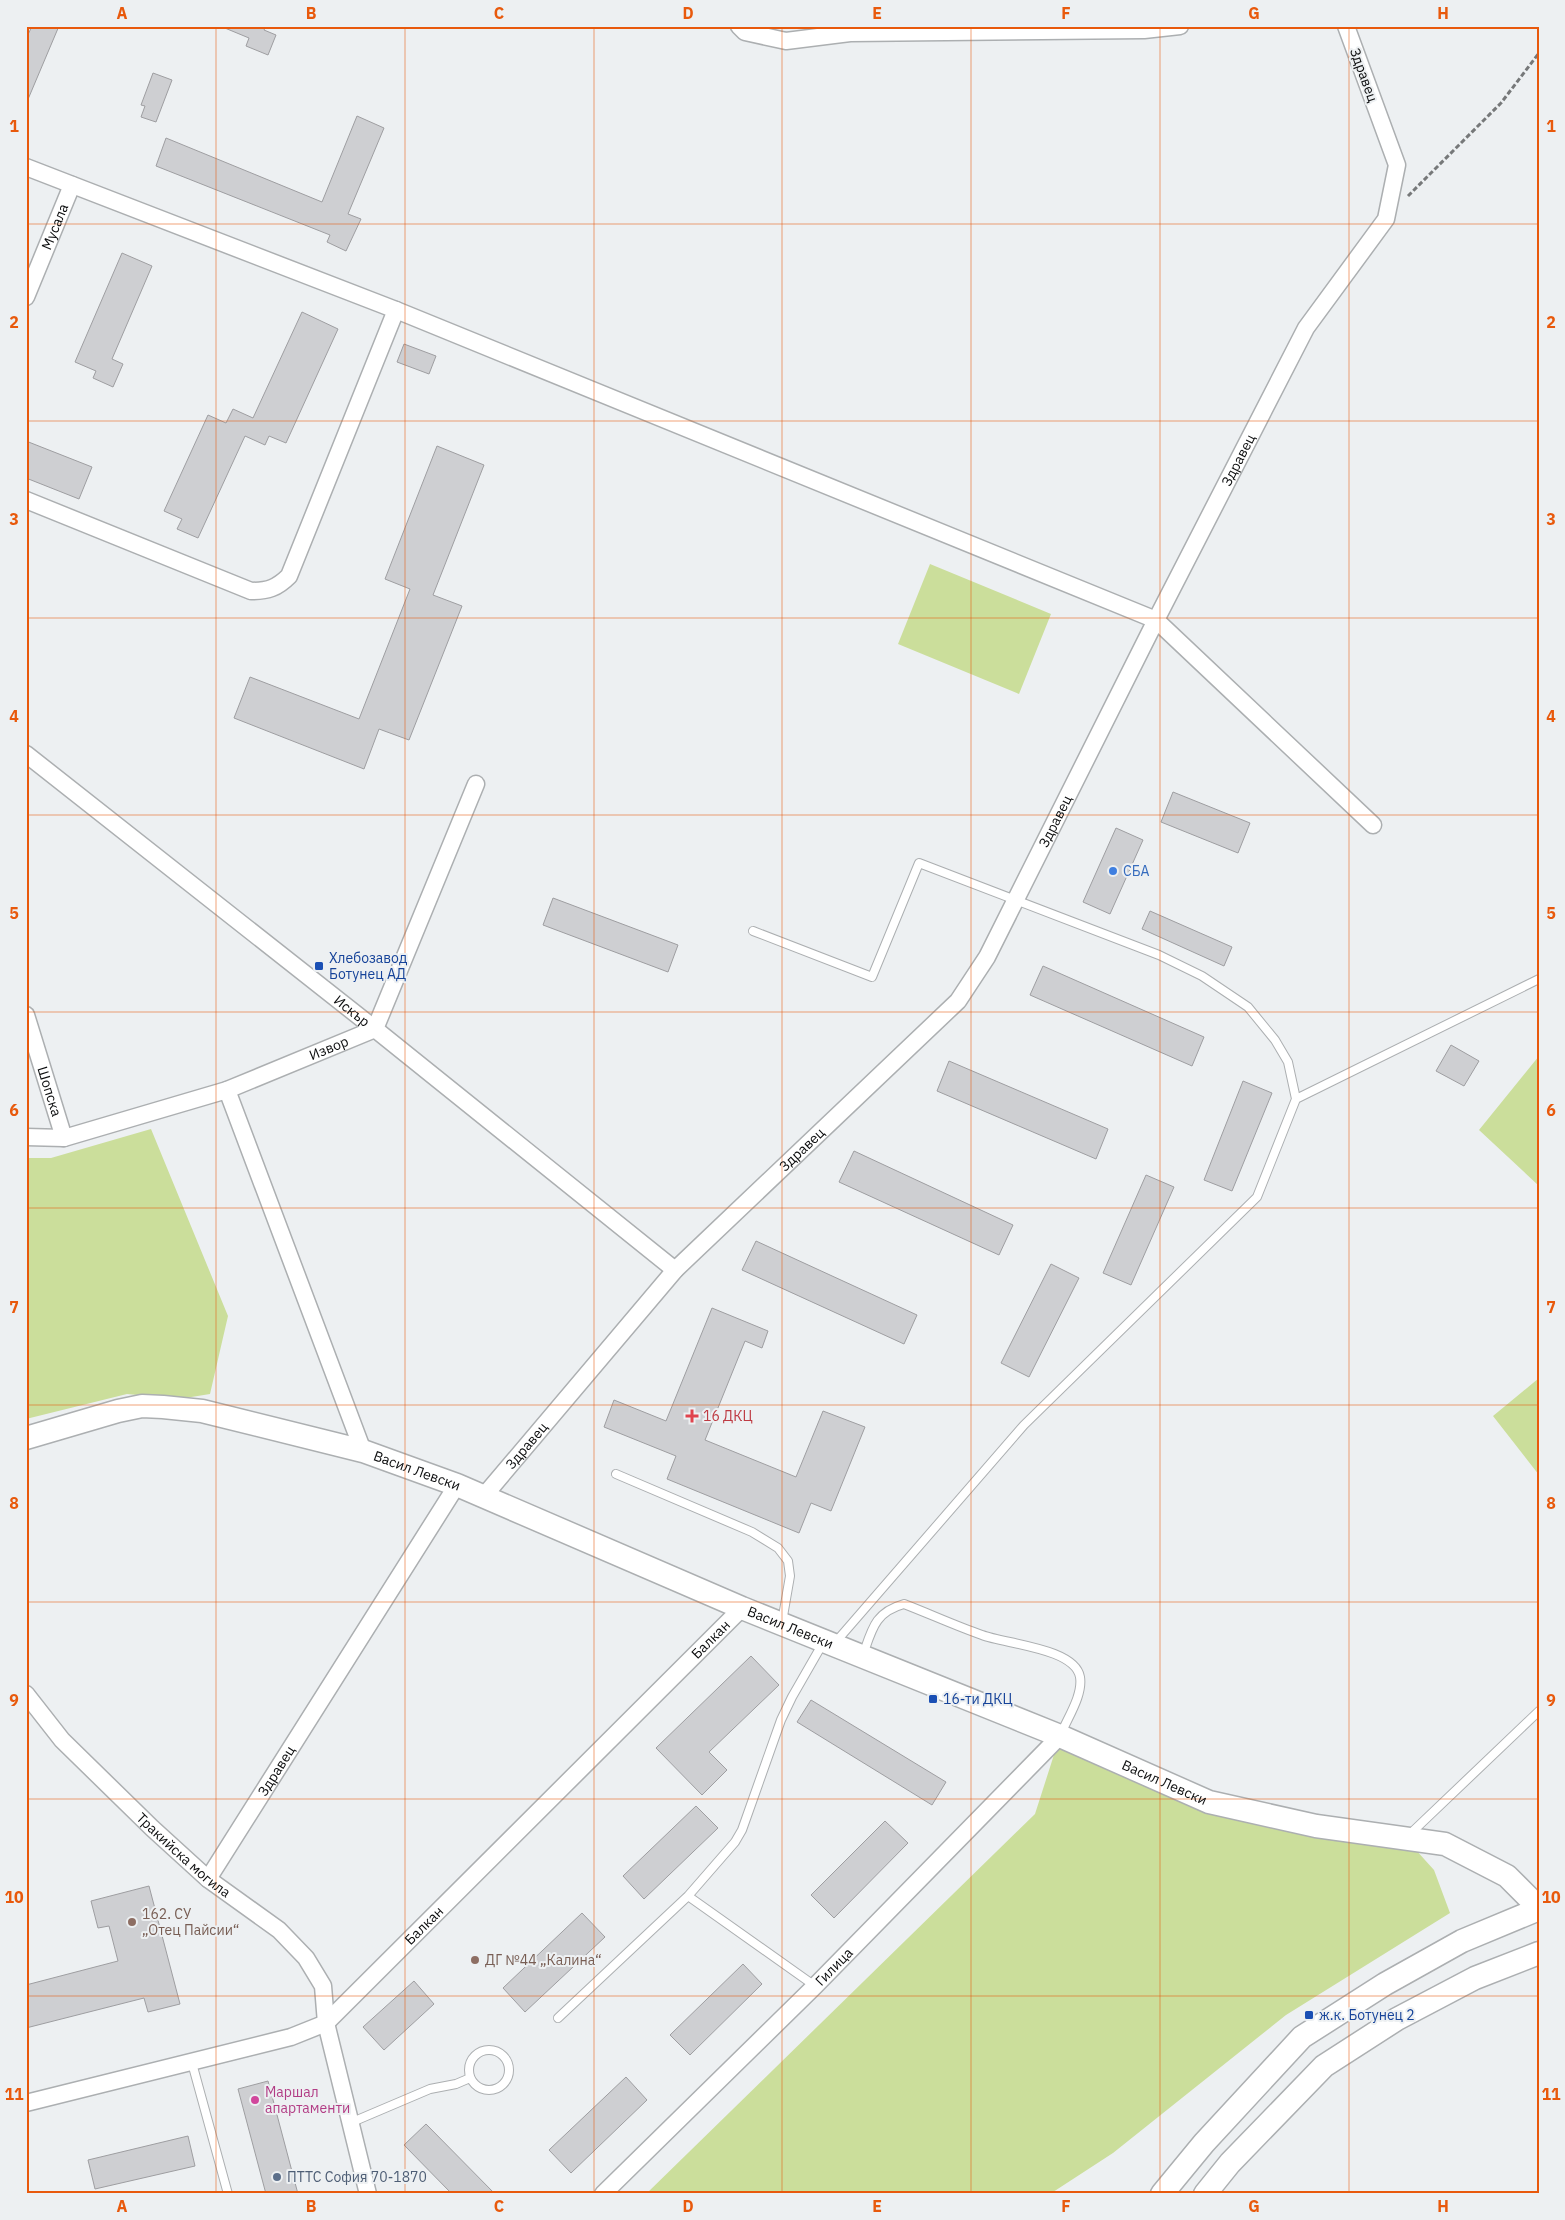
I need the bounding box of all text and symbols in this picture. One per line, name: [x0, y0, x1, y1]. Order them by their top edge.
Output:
text: A: [117, 3, 128, 23]
text: B: [306, 3, 317, 23]
text: C: [494, 3, 504, 23]
text: D: [682, 3, 694, 23]
text: E: [872, 3, 882, 23]
text: F: [1061, 3, 1071, 23]
text: G: [1248, 3, 1260, 23]
text: H: [1437, 3, 1449, 23]
street label: Здравец: [1346, 46, 1382, 105]
text: 1: [9, 116, 19, 136]
text: 1: [1546, 116, 1556, 136]
street label: Мусала: [37, 200, 73, 252]
text: 2: [9, 312, 19, 332]
text: 2: [1546, 312, 1556, 332]
street label: Здравец: [1217, 430, 1259, 489]
text: 3: [9, 509, 19, 529]
text: 3: [1546, 509, 1556, 529]
text: 4: [9, 706, 19, 726]
text: 4: [1546, 706, 1556, 726]
street label: Здравец: [1034, 792, 1076, 850]
place label: СБА: [1123, 862, 1149, 880]
marker: СБА: [1107, 865, 1119, 877]
text: 5: [9, 903, 19, 923]
text: 5: [1546, 903, 1556, 923]
place label: Хлебозавод Ботунец АД: [329, 949, 407, 983]
marker: Хлебозавод Ботунец АД: [313, 960, 325, 972]
street label: Искър: [330, 991, 374, 1031]
street label: Извор: [307, 1032, 351, 1064]
street label: Шопска: [33, 1064, 66, 1119]
text: 6: [9, 1100, 19, 1120]
text: 6: [1546, 1100, 1556, 1120]
street label: Здравец: [775, 1123, 829, 1175]
text: 7: [9, 1297, 19, 1317]
text: 7: [1546, 1297, 1556, 1317]
place label: 16 ДКЦ: [703, 1407, 753, 1425]
marker: 16 ДКЦ: [685, 1409, 699, 1423]
street label: Здравец: [502, 1418, 552, 1473]
street label: Васил Левски: [371, 1447, 463, 1495]
text: 8: [9, 1493, 19, 1513]
text: 8: [1546, 1493, 1556, 1513]
street label: Васил Левски: [745, 1602, 836, 1653]
street label: Балкан: [687, 1616, 734, 1663]
text: 9: [9, 1690, 19, 1710]
place label: 16-ти ДКЦ: [943, 1690, 1013, 1708]
text: 9: [1546, 1690, 1556, 1710]
marker: 16-ти ДКЦ: [927, 1693, 939, 1705]
street label: Здравец: [254, 1742, 299, 1799]
street label: Васил Левски: [1119, 1756, 1210, 1809]
street label: Тракийска могила: [133, 1809, 235, 1902]
text: 10: [4, 1887, 24, 1907]
text: 10: [1541, 1887, 1561, 1907]
street label: Балкан: [401, 1902, 447, 1949]
place label: 162. СУ „Отец Пайсии“: [142, 1905, 240, 1939]
marker: 162. СУ „Отец Пайсии“: [126, 1916, 138, 1928]
street label: Гилица: [811, 1943, 857, 1990]
place label: ДГ №44 „Калина“: [485, 1951, 602, 1969]
marker: ДГ №44 „Калина“: [469, 1954, 481, 1966]
place label: ж.к. Ботунец 2: [1319, 2006, 1415, 2024]
marker: ж.к. Ботунец 2: [1303, 2009, 1315, 2021]
place label: Маршал апартаменти: [265, 2083, 350, 2117]
text: 11: [4, 2084, 24, 2104]
text: 11: [1541, 2084, 1561, 2104]
marker: Маршал апартаменти: [249, 2094, 261, 2106]
place label: ПТТС София 70-1870: [287, 2168, 427, 2186]
marker: ПТТС София 70-1870: [271, 2171, 283, 2183]
text: A: [117, 2196, 128, 2216]
text: B: [306, 2196, 317, 2216]
text: C: [494, 2196, 504, 2216]
text: D: [682, 2196, 694, 2216]
text: E: [872, 2196, 882, 2216]
text: F: [1061, 2196, 1071, 2216]
text: G: [1248, 2196, 1260, 2216]
text: H: [1437, 2196, 1449, 2216]

